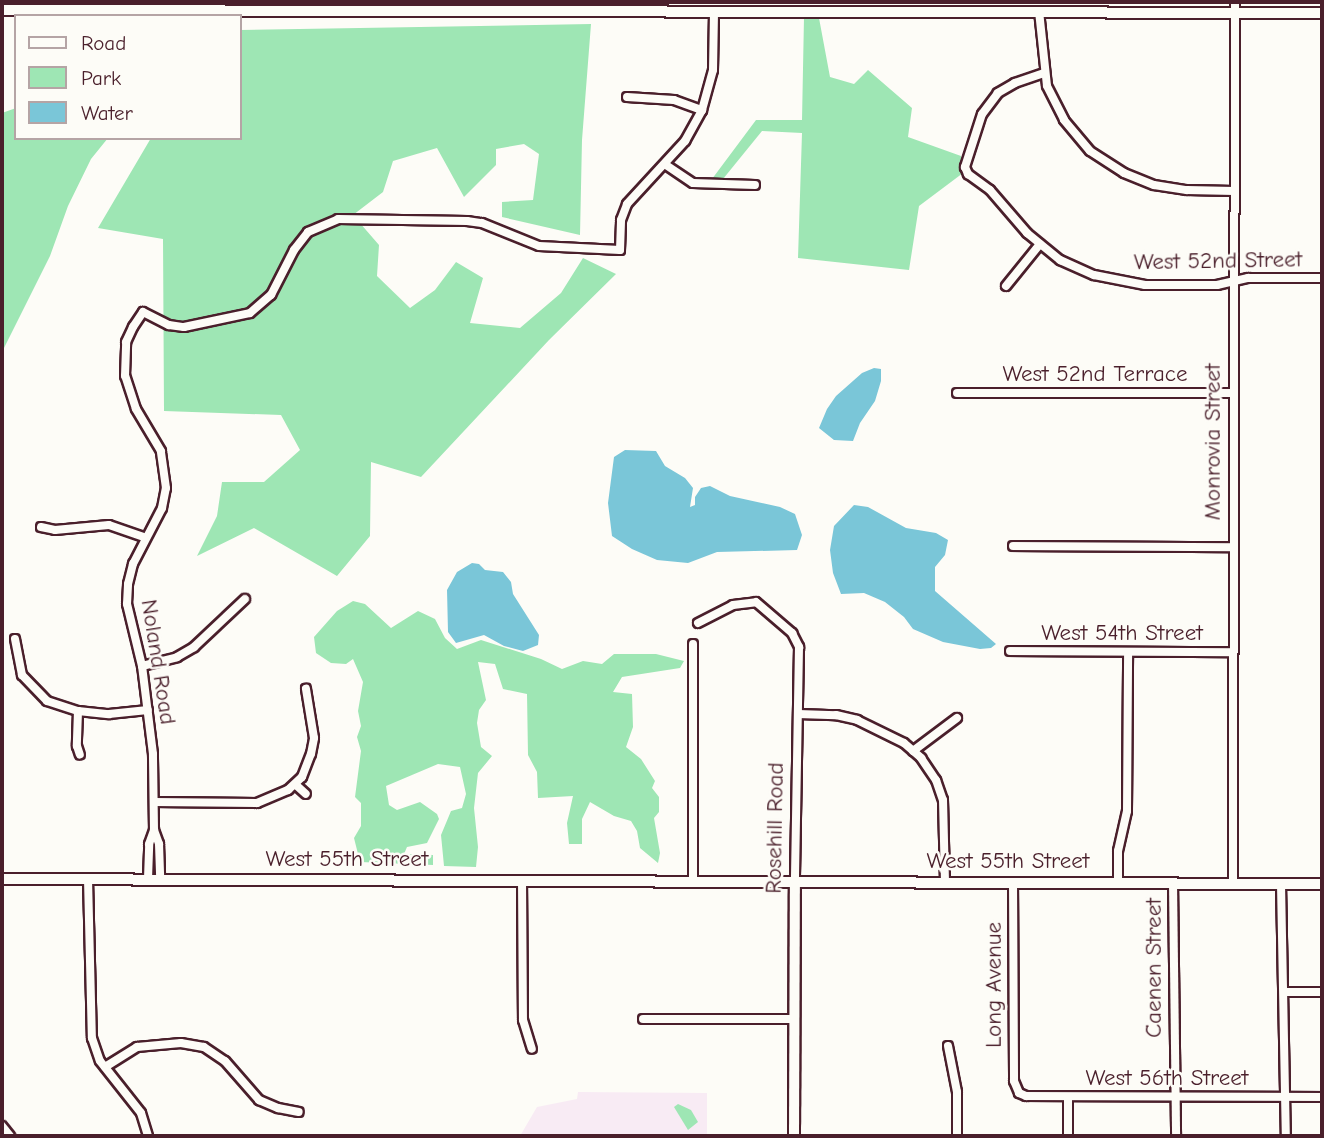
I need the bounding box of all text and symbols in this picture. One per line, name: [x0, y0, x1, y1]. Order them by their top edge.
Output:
legend: [14, 14, 242, 140]
text: Road: [81, 31, 126, 55]
text: Park: [81, 66, 121, 90]
text: Water: [81, 101, 133, 125]
street label: West 52nd Street: [1134, 246, 1302, 276]
street label: West 52nd Terrace: [1003, 360, 1187, 388]
street label: Monrovia Street: [1199, 364, 1227, 520]
street label: Noland Road: [134, 597, 182, 727]
street label: West 54th Street: [1041, 619, 1203, 647]
street label: Rosehill Road: [760, 762, 790, 894]
street label: West 55th Street: [266, 845, 428, 873]
street label: West 55th Street: [927, 847, 1089, 875]
street label: Caenen Street: [1140, 898, 1168, 1038]
street label: Long Avenue: [980, 922, 1008, 1048]
street label: West 56th Street: [1086, 1064, 1248, 1092]

